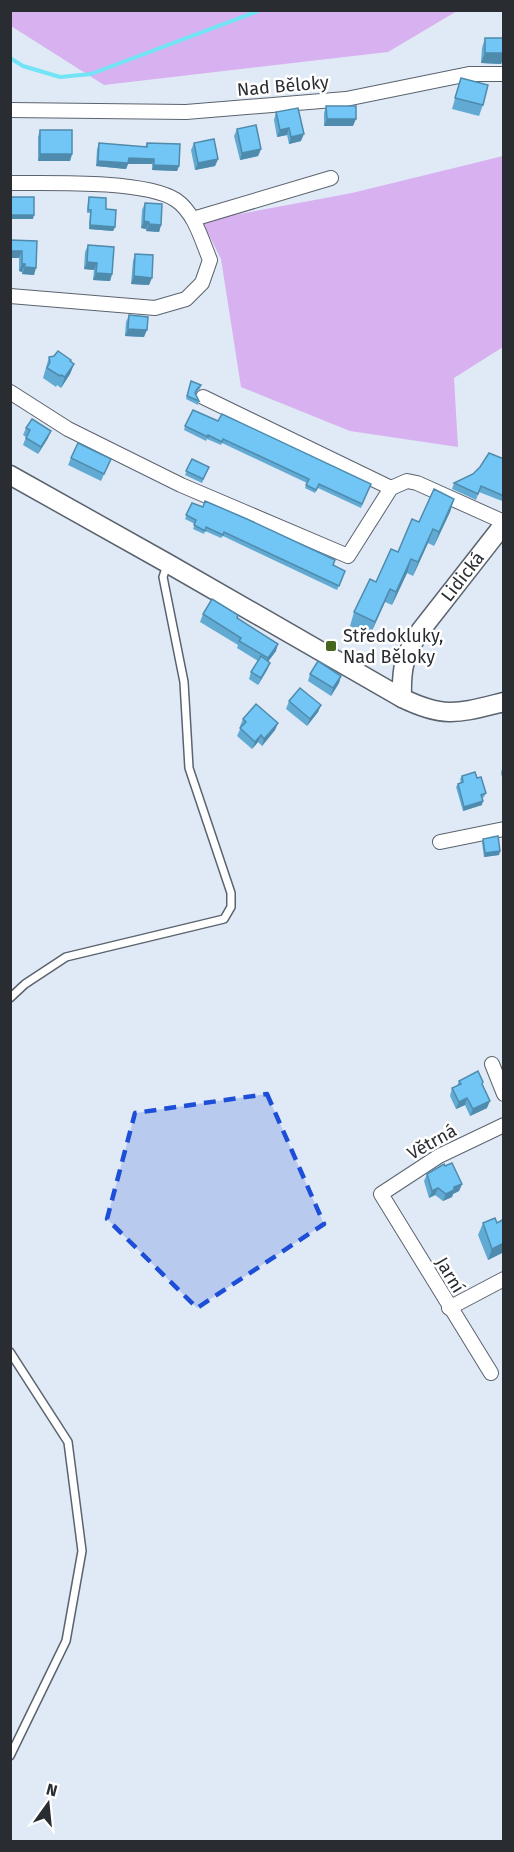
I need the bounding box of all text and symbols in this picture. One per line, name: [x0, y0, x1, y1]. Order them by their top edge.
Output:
street label: Nad Běloky: [236, 71, 330, 101]
street label: Lidická: [436, 547, 489, 606]
place label: Středokluky, Nad Běloky: [343, 625, 443, 668]
marker: Středokluky, Nad Běloky: [324, 639, 338, 653]
street label: Větrná: [403, 1119, 461, 1165]
street label: Jarní: [431, 1253, 469, 1297]
north arrow: [18, 1774, 78, 1834]
text: N: [44, 1779, 59, 1801]

